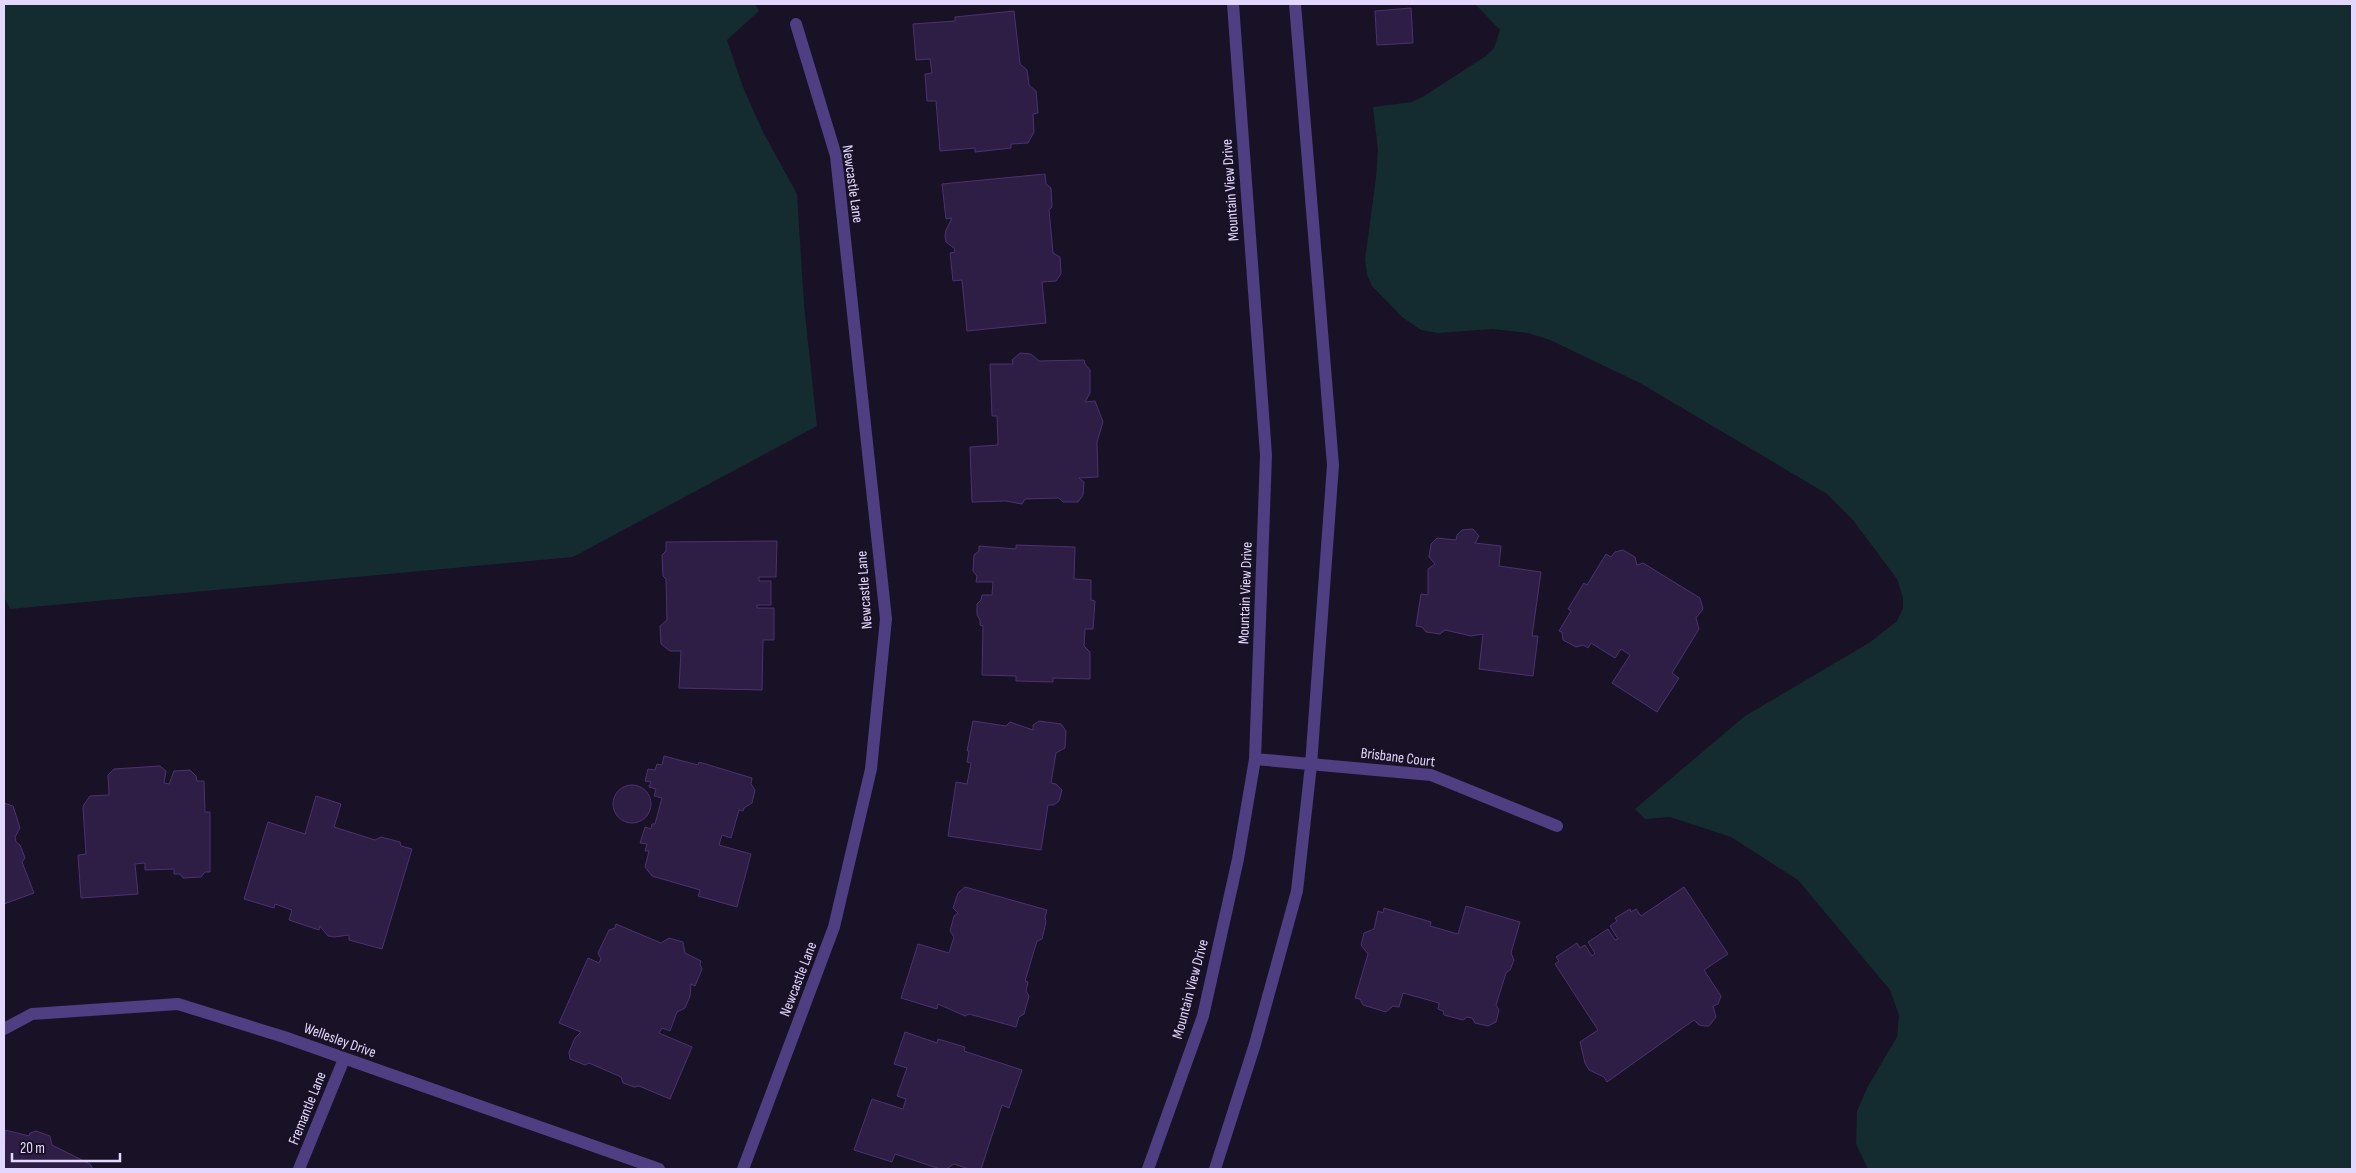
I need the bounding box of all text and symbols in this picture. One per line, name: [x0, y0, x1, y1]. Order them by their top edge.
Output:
street label: Mountain View Drive: [1217, 138, 1244, 242]
street label: Newcastle Lane: [838, 144, 867, 224]
street label: Mountain View Drive: [1234, 542, 1257, 644]
street label: Newcastle Lane: [852, 550, 877, 630]
street label: Brisbane Court: [1360, 744, 1437, 772]
street label: Mountain View Drive: [1168, 937, 1213, 1041]
street label: Newcastle Lane: [776, 939, 821, 1019]
street label: Wellesley Drive: [301, 1019, 379, 1062]
street label: Fremantle Lane: [284, 1069, 331, 1148]
scale bar: [12, 1130, 120, 1162]
text: 20 m: [20, 1139, 45, 1158]

